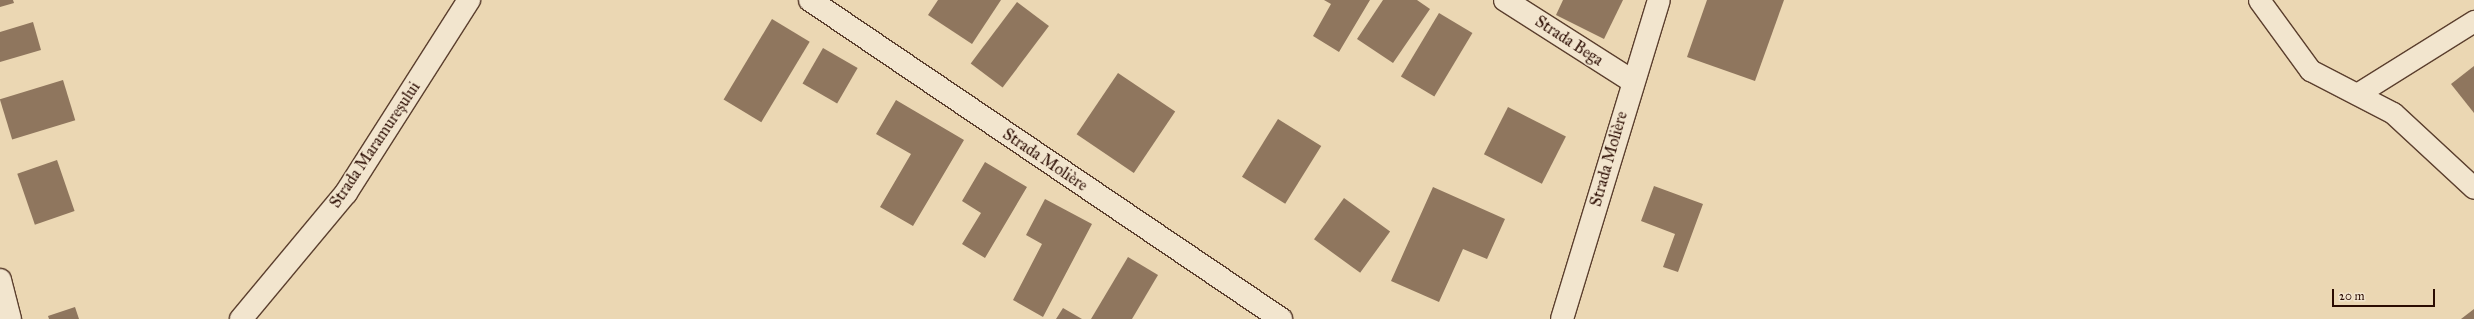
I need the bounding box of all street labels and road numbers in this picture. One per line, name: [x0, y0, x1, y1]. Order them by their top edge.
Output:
street label: Strada Bega: [1531, 12, 1607, 70]
street label: Strada Maramureșului: [326, 78, 424, 212]
street label: Strada Molière: [1586, 109, 1632, 209]
street label: Strada Molière: [999, 125, 1091, 195]

